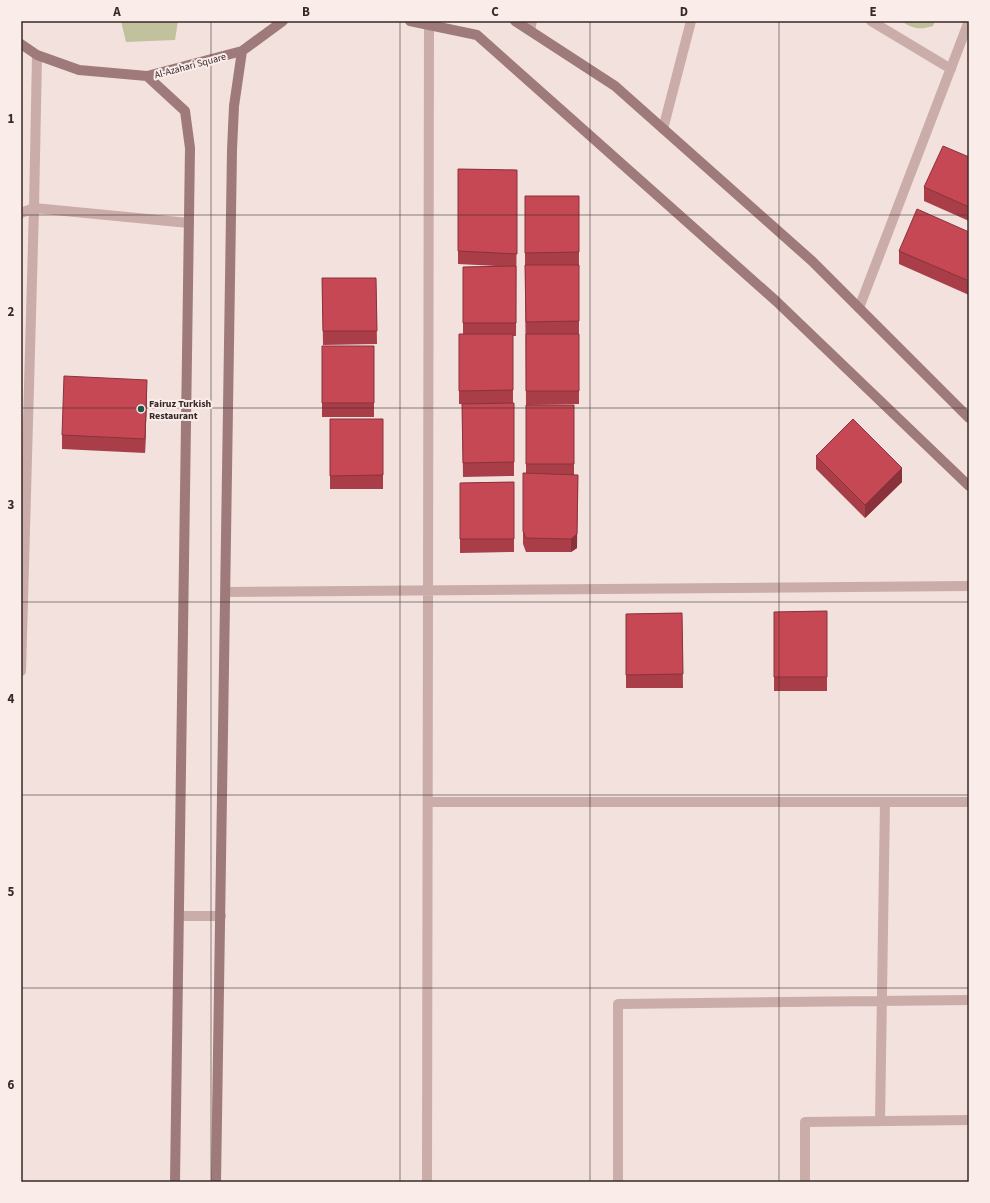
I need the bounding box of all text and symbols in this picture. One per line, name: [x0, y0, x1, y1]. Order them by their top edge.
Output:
text: A: [112, 3, 121, 21]
text: B: [302, 3, 310, 21]
text: C: [491, 3, 499, 21]
text: D: [680, 3, 688, 21]
text: E: [869, 3, 877, 21]
street label: Al-Azahari Square: [153, 50, 228, 82]
text: 1: [8, 110, 15, 128]
text: 2: [8, 303, 15, 321]
place label: Fairuz Turkish Restaurant: [149, 397, 212, 423]
marker: Fairuz Turkish Restaurant: [136, 404, 146, 414]
text: 3: [8, 496, 15, 514]
text: 4: [8, 690, 15, 708]
text: 5: [8, 883, 15, 901]
text: 6: [8, 1076, 15, 1094]

